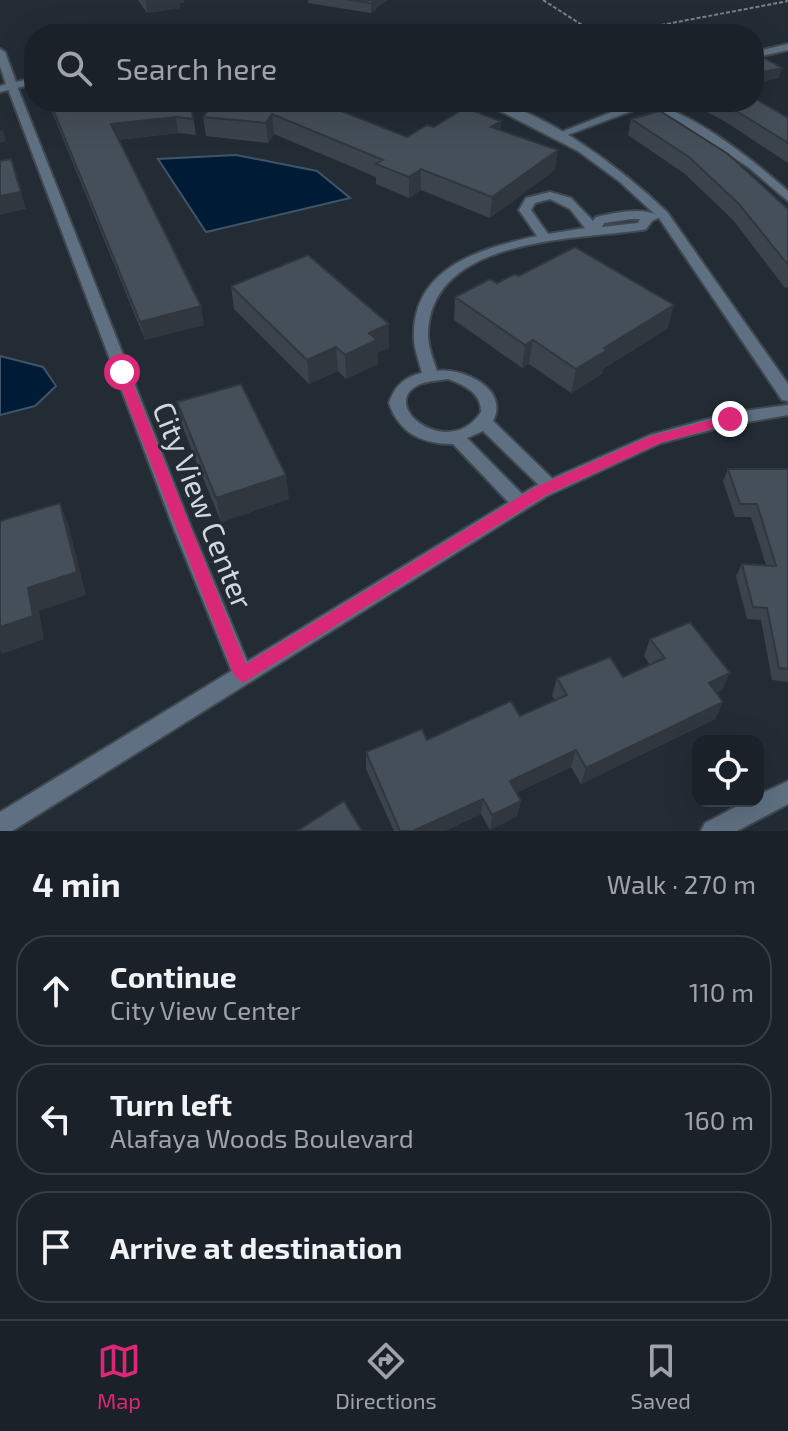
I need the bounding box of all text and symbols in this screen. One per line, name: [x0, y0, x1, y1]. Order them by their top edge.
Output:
search box: [24, 24, 764, 112]
icon: search: [52, 46, 96, 90]
text: Search here: [116, 50, 277, 86]
route start: [104, 354, 140, 390]
street label: City View Center: [146, 396, 262, 614]
route end: [712, 401, 748, 437]
map controls: [692, 735, 764, 807]
button: locate: [692, 735, 764, 807]
text: 4 min: [32, 863, 121, 904]
text: Walk · 270 m: [607, 868, 756, 899]
text: Continue: [110, 958, 237, 994]
icon: ahead: [34, 969, 78, 1013]
text: 110 m: [689, 976, 754, 1007]
text: City View Center: [110, 994, 301, 1025]
text: Turn left: [110, 1086, 232, 1122]
icon: left: [34, 1097, 78, 1141]
text: 160 m: [685, 1104, 754, 1135]
text: Alafaya Woods Boulevard: [110, 1122, 414, 1153]
icon: arrive: [34, 1225, 78, 1269]
text: Arrive at destination: [110, 1229, 402, 1265]
tab: Map: [97, 1339, 141, 1413]
tab: Directions: [335, 1339, 437, 1413]
tab: Saved: [631, 1339, 691, 1413]

